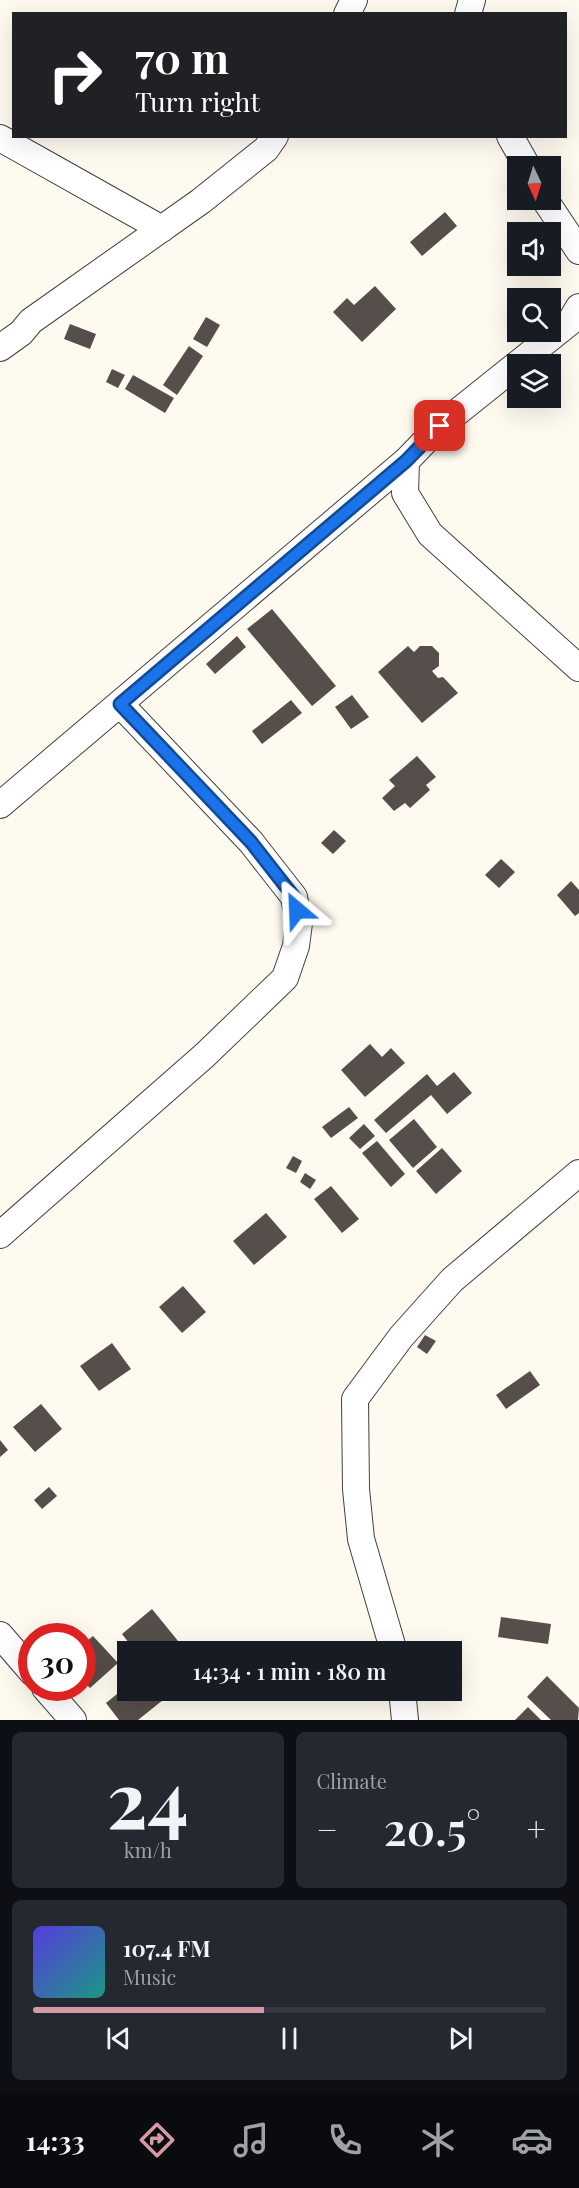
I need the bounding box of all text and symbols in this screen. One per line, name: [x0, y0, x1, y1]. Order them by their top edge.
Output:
text: 70 m: [135, 29, 229, 85]
icon: right: [36, 36, 114, 114]
text: Turn right: [135, 83, 260, 119]
north arrow: [507, 156, 561, 210]
map controls: [507, 156, 561, 408]
button: sound: [507, 222, 561, 276]
button: search: [507, 288, 561, 342]
button: layers: [507, 354, 561, 408]
pin: [414, 400, 465, 451]
icon: arrive: [423, 409, 456, 442]
position arrow: [265, 878, 329, 942]
speed limit sign: 30: [18, 1623, 96, 1701]
text: 14:34 · 1 min · 180 m: [193, 1656, 386, 1686]
text: 24: [107, 1745, 189, 1849]
text: Climate: [317, 1767, 387, 1794]
text: 20.5°: [384, 1797, 481, 1857]
text: −: [317, 1806, 338, 1850]
text: +: [527, 1806, 546, 1850]
text: km/h: [124, 1836, 172, 1863]
text: 107.4 FM: [123, 1933, 211, 1963]
text: Music: [123, 1963, 176, 1990]
icon: previous: [102, 2022, 135, 2055]
icon: pause: [273, 2022, 306, 2055]
icon: next: [444, 2022, 477, 2055]
icon: directions: [136, 2119, 178, 2161]
icon: music: [230, 2119, 272, 2161]
icon: phone: [324, 2119, 366, 2161]
icon: climate: [417, 2119, 459, 2161]
icon: car: [511, 2119, 553, 2161]
text: 14:33: [26, 2122, 85, 2158]

